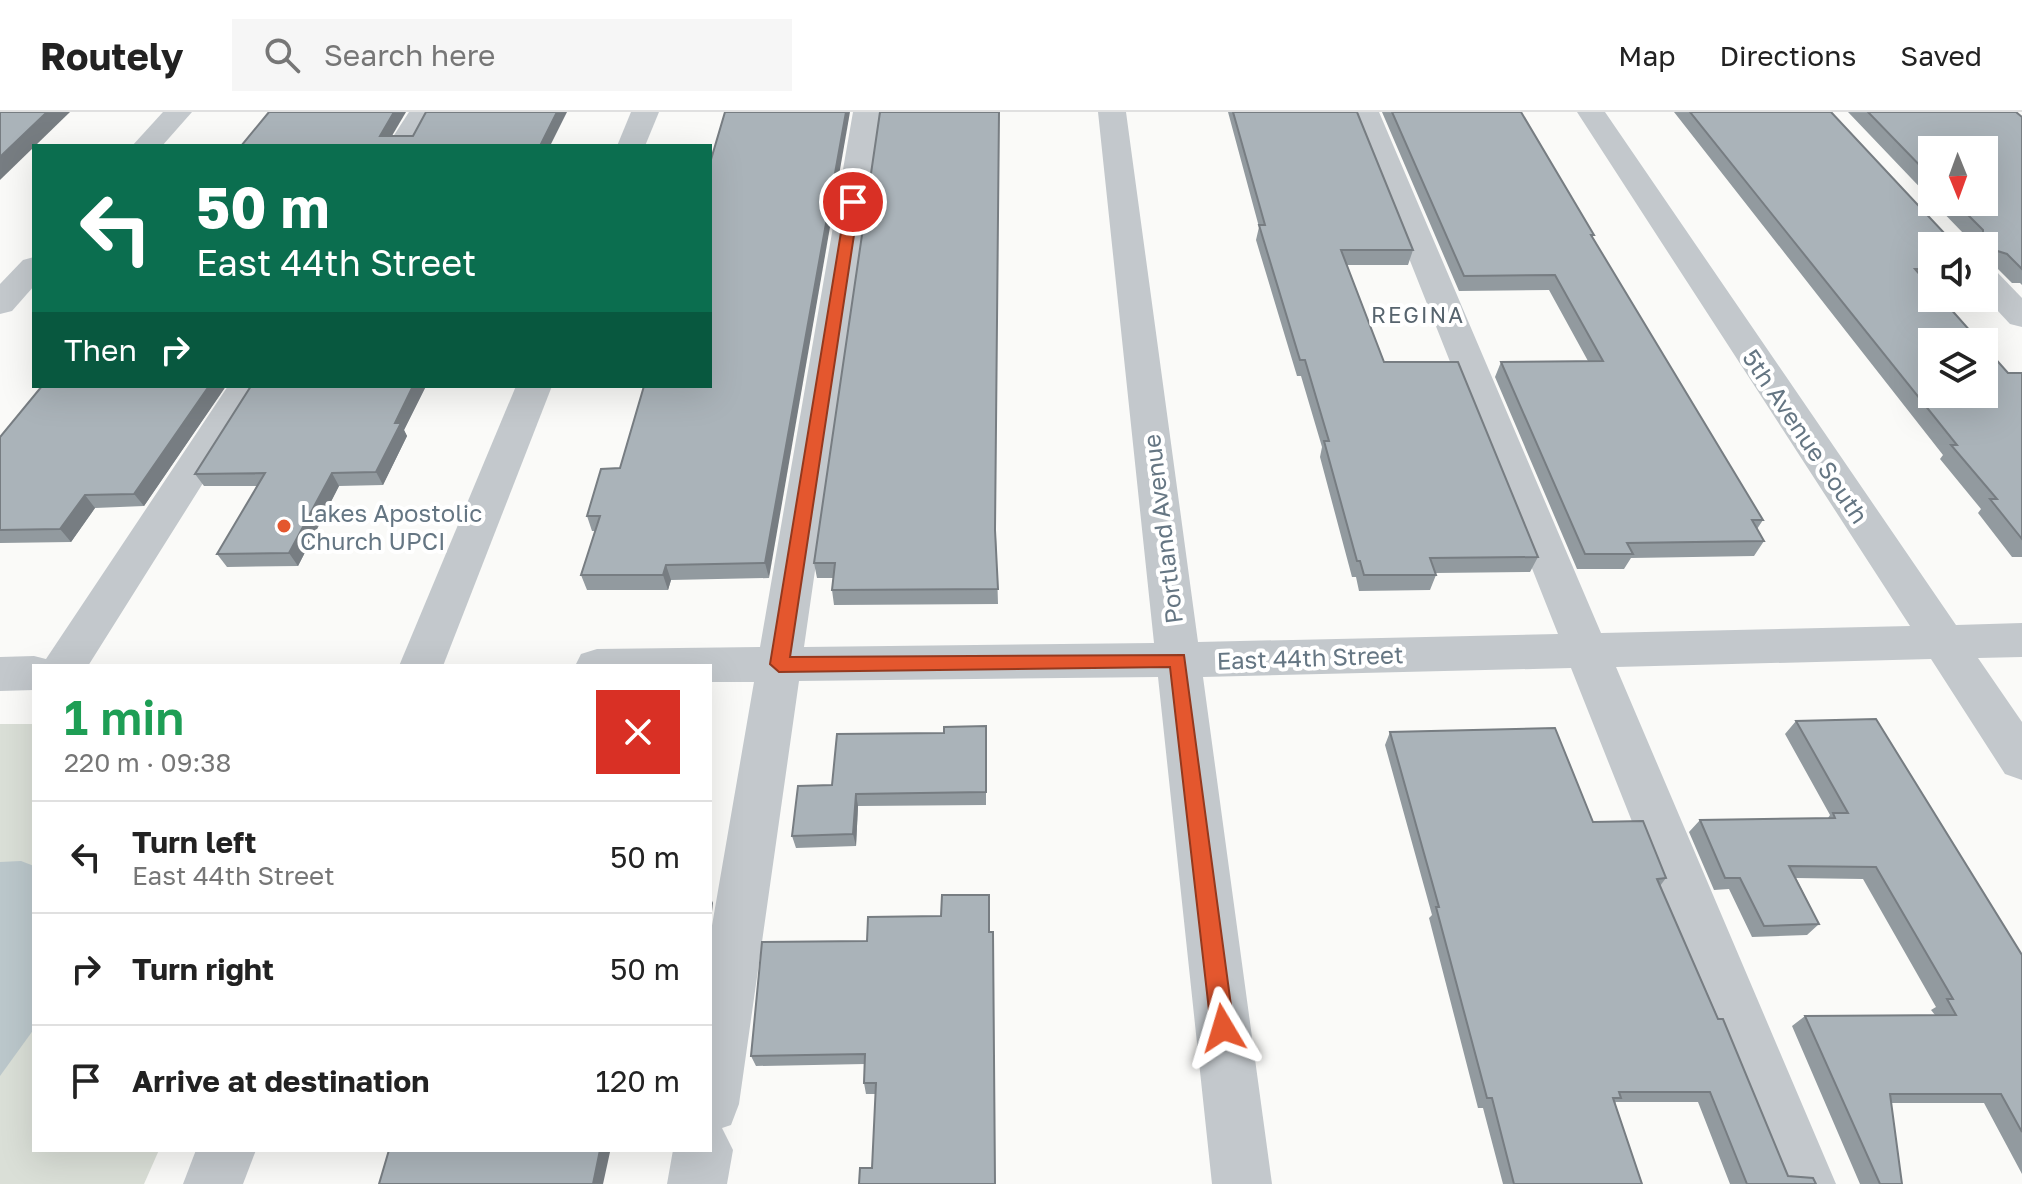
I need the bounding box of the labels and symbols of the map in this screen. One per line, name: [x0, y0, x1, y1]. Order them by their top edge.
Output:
north arrow: [1918, 136, 1998, 216]
pin: [819, 168, 887, 236]
district label: REGINA: [1371, 301, 1465, 328]
street label: 5th Avenue South: [1737, 343, 1875, 529]
street label: Portland Avenue: [1136, 433, 1188, 625]
place label: Lakes Apostolic Church UPCI: [300, 498, 482, 555]
marker: Lakes Apostolic Church UPCI: [275, 517, 293, 535]
street label: East 44th Street: [1216, 639, 1404, 675]
position arrow: [1181, 986, 1265, 1070]

